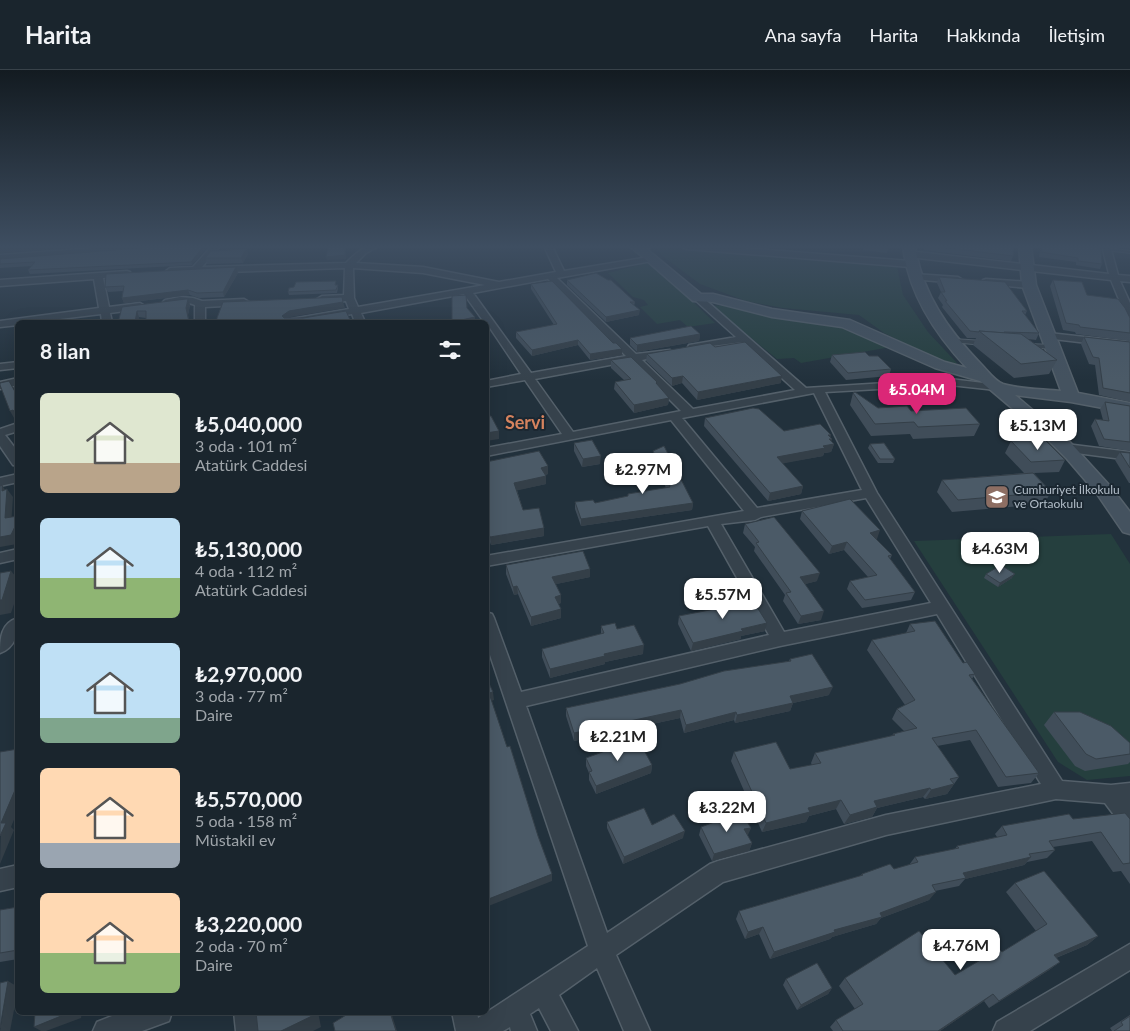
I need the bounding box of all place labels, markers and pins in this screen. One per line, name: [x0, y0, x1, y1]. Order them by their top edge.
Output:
pin: ₺5.04M: [876, 372, 958, 415]
pin: ₺5.13M: [997, 408, 1079, 451]
pin: ₺2.97M: [602, 452, 684, 495]
place label: Cumhuriyet İlkokulu ve Ortaokulu: [1014, 482, 1120, 511]
school or university icon: Cumhuriyet İlkokulu ve Ortaokulu: [984, 484, 1010, 510]
pin: ₺4.63M: [959, 532, 1041, 574]
pin: ₺5.57M: [682, 578, 764, 620]
pin: ₺2.21M: [577, 720, 659, 762]
pin: ₺3.22M: [686, 790, 768, 833]
pin: ₺4.76M: [920, 928, 1002, 971]

